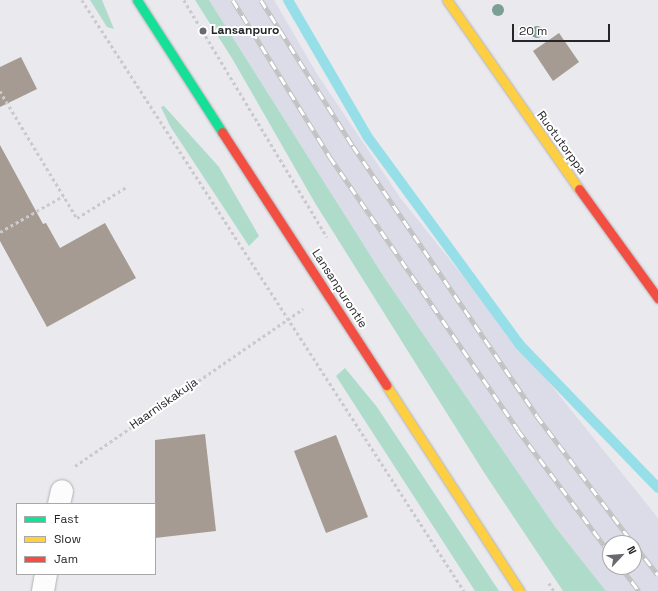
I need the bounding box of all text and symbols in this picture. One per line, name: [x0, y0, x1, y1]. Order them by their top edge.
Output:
scale bar: [514, 16, 612, 42]
text: 20 m: [519, 23, 547, 39]
place label: Lansanpuro: [211, 24, 279, 38]
marker: Lansanpuro: [198, 26, 208, 36]
street label: Ruotutorppa: [533, 109, 589, 177]
street label: Lansanpurontie: [308, 247, 370, 331]
street label: Haarniskakuja: [127, 375, 201, 433]
legend: [16, 503, 156, 575]
text: Fast: [54, 511, 79, 527]
text: Slow: [54, 531, 81, 547]
north arrow: [602, 535, 642, 575]
text: N: [624, 544, 640, 557]
text: Jam: [54, 551, 78, 567]

